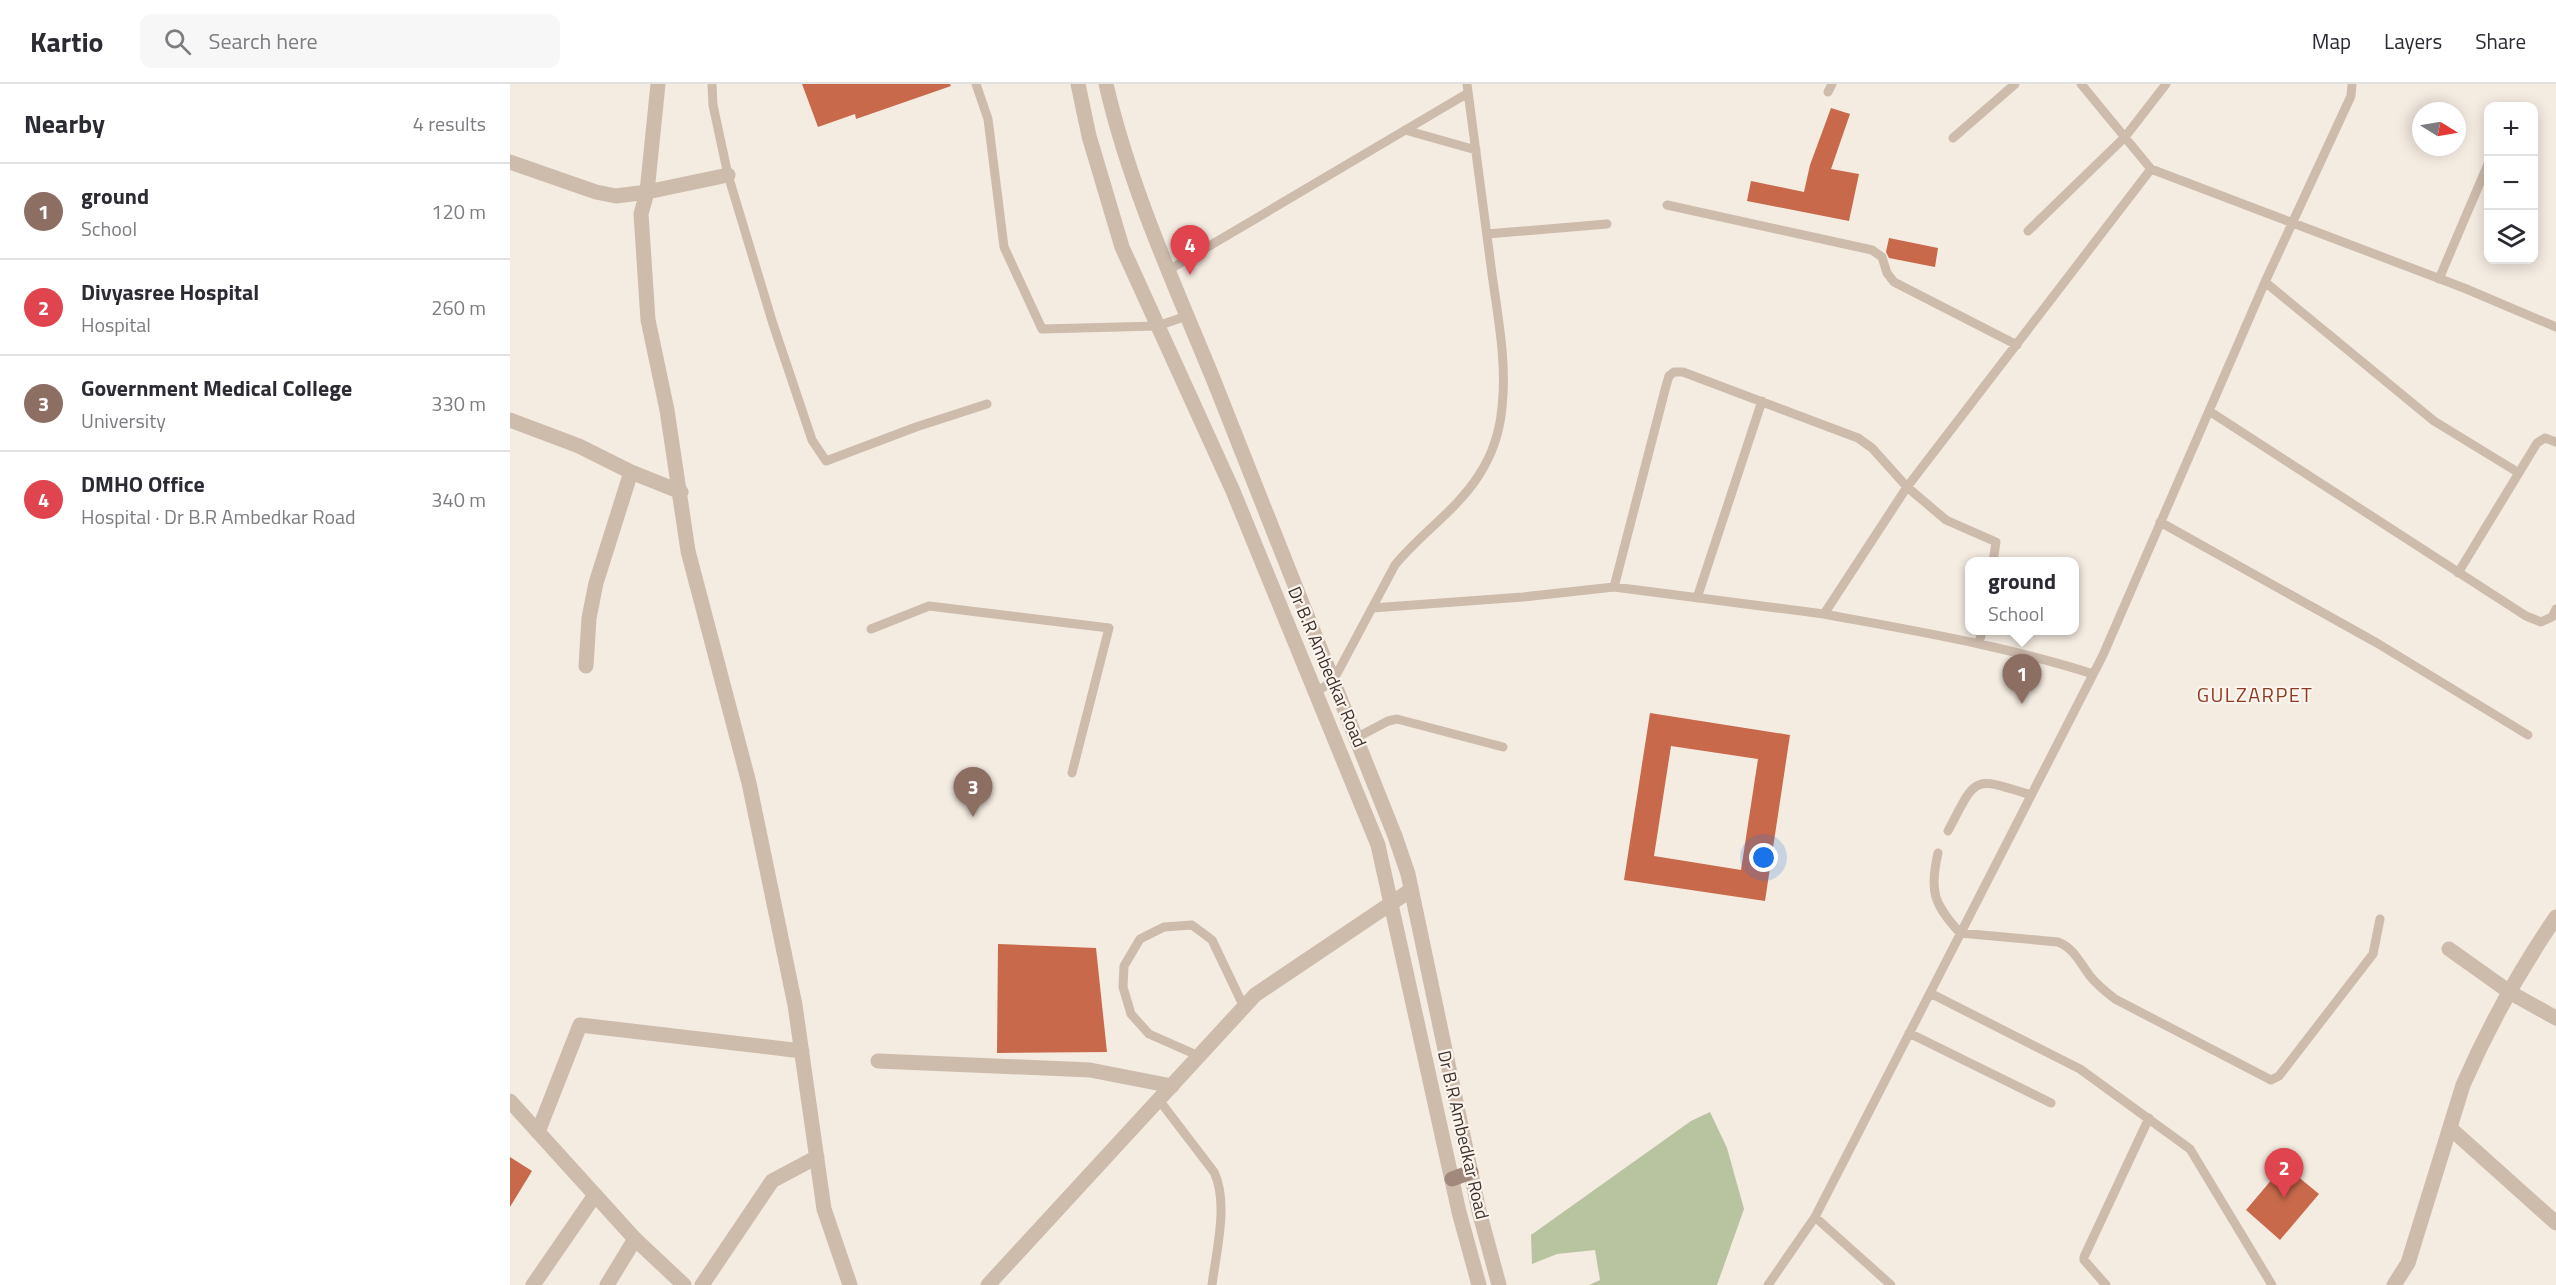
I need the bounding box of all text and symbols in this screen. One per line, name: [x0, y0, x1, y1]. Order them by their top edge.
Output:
search box: [140, 14, 560, 68]
text: Kartio: [30, 20, 104, 63]
text: Search here: [209, 24, 318, 58]
icon: search: [161, 25, 194, 58]
text: Map: [2312, 25, 2351, 57]
text: Layers: [2384, 25, 2442, 57]
text: Share: [2475, 25, 2526, 57]
north arrow: [2412, 102, 2466, 156]
map controls: [2484, 102, 2538, 264]
button: +: [2484, 102, 2538, 156]
text: Nearby: [24, 104, 105, 143]
text: 4 results: [413, 108, 486, 139]
button: −: [2484, 156, 2538, 210]
text: ground: [81, 179, 149, 213]
text: 1: [38, 196, 49, 227]
text: 120 m: [431, 196, 486, 227]
button: layers: [2484, 210, 2538, 264]
text: School: [81, 213, 137, 244]
pin: 4: [1170, 226, 1210, 275]
text: Divyasree Hospital: [81, 275, 259, 309]
text: 2: [38, 292, 49, 323]
text: 260 m: [431, 292, 486, 323]
text: Hospital: [81, 309, 151, 340]
text: Government Medical College: [81, 371, 352, 405]
text: 3: [38, 388, 49, 419]
text: 330 m: [431, 388, 486, 419]
text: University: [81, 405, 166, 436]
text: DMHO Office: [81, 467, 205, 501]
text: 4: [38, 484, 49, 515]
text: 340 m: [431, 484, 486, 515]
text: Hospital · Dr B.R Ambedkar Road: [81, 501, 356, 532]
popup: [1965, 557, 2079, 635]
text: ground: [1988, 564, 2056, 598]
street label: Dr B.R Ambedkar Road: [1281, 582, 1374, 751]
text: School: [1988, 598, 2044, 629]
pin: 1: [2002, 654, 2042, 704]
district label: GULZARPET: [2197, 679, 2313, 710]
pin: 3: [954, 768, 992, 817]
your location: [1749, 843, 1778, 872]
street label: Dr B.R Ambedkar Road: [1431, 1048, 1496, 1222]
pin: 2: [2264, 1148, 2304, 1198]

